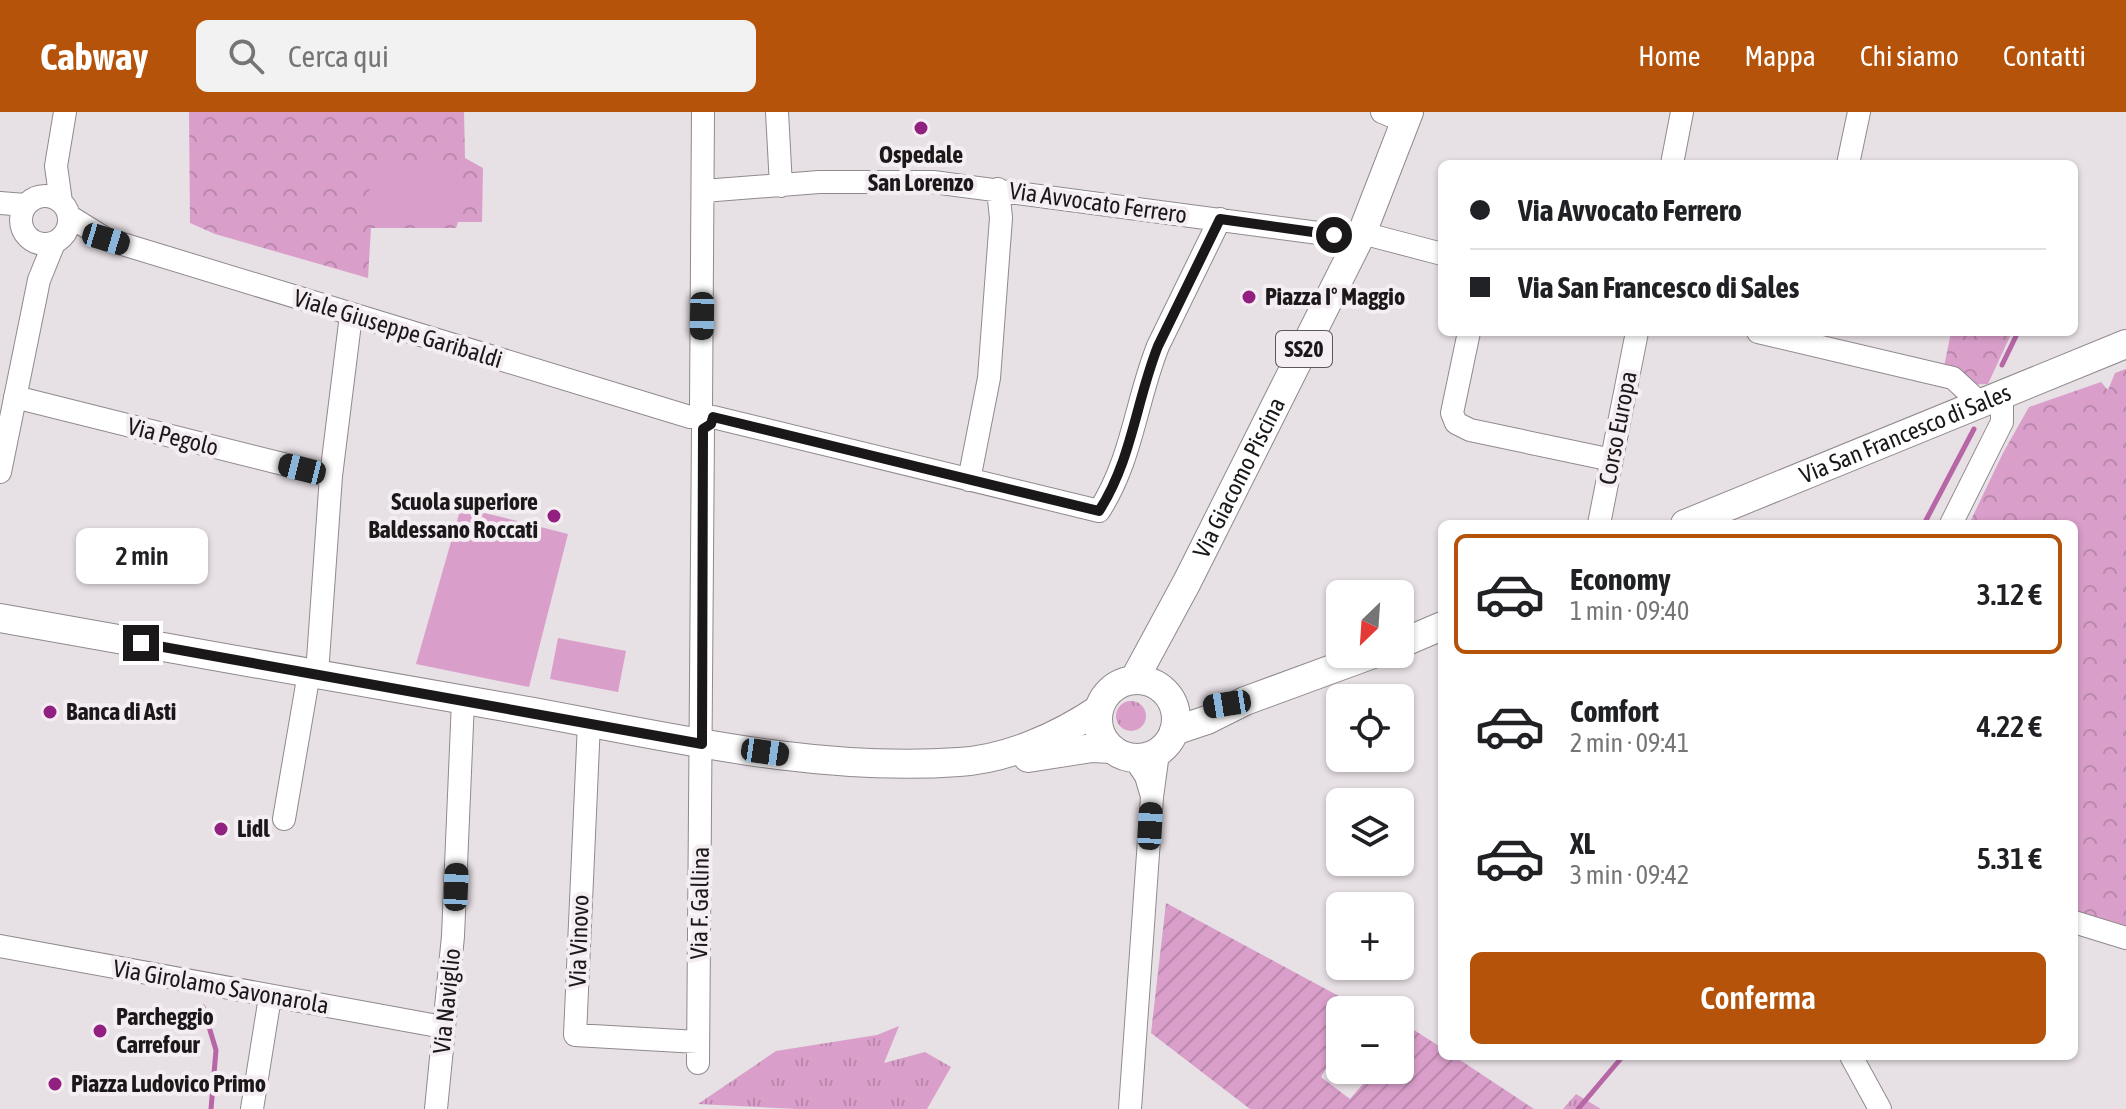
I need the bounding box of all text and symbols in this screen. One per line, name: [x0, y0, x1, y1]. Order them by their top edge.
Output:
search box: [196, 20, 756, 92]
icon: search: [224, 34, 268, 78]
text: Cabway: [40, 35, 148, 78]
text: Cerca qui: [288, 39, 389, 73]
text: Home: [1638, 40, 1701, 72]
text: Mappa: [1745, 40, 1816, 72]
text: Chi siamo: [1860, 40, 1959, 72]
text: Contatti: [2003, 40, 2086, 72]
marker: Ospedale San Lorenzo: [912, 119, 930, 137]
place label: Ospedale San Lorenzo: [868, 141, 974, 196]
street label: Via Avvocato Ferrero: [1008, 177, 1189, 228]
text: Via Avvocato Ferrero: [1518, 193, 1742, 227]
route start: [1316, 217, 1352, 253]
car: [80, 221, 132, 257]
text: Via San Francesco di Sales: [1518, 270, 1799, 304]
place label: Piazza I° Maggio: [1265, 283, 1405, 310]
street label: Viale Giuseppe Garibaldi: [290, 284, 506, 373]
marker: Piazza I° Maggio: [1240, 288, 1258, 306]
car: [690, 292, 714, 340]
road number: SS20: [1276, 331, 1332, 367]
street label: Corso Europa: [1593, 369, 1642, 487]
street label: Via San Francesco di Sales: [1796, 379, 2015, 489]
street label: Via Giacomo Piscina: [1187, 393, 1290, 562]
street label: Via Pegolo: [125, 412, 221, 461]
car: [276, 452, 328, 486]
place label: Scuola superiore Baldessano Roccati: [368, 488, 538, 543]
marker: Scuola superiore Baldessano Roccati: [545, 507, 563, 525]
callout: 2 min: [75, 527, 207, 583]
text: 2 min: [115, 541, 169, 571]
icon: car: [1474, 558, 1546, 630]
text: Economy: [1570, 562, 1671, 596]
text: 3.12 €: [1977, 577, 2042, 611]
north arrow: [1326, 580, 1414, 668]
map controls: [1326, 580, 1414, 1084]
text: 1 min · 09:40: [1570, 596, 1689, 626]
route end: [123, 625, 159, 661]
button: locate: [1326, 684, 1414, 772]
car: [1201, 688, 1253, 720]
icon: car: [1474, 690, 1546, 762]
text: Comfort: [1570, 694, 1659, 728]
place label: Banca di Asti: [66, 698, 176, 725]
marker: Banca di Asti: [41, 703, 59, 721]
text: 4.22 €: [1977, 709, 2042, 743]
text: 2 min · 09:41: [1570, 728, 1689, 758]
car: [740, 737, 790, 767]
button: layers: [1326, 788, 1414, 876]
car: [1137, 801, 1163, 851]
place label: Lidl: [237, 815, 270, 842]
marker: Lidl: [212, 820, 230, 838]
icon: car: [1474, 822, 1546, 894]
text: XL: [1570, 826, 1595, 860]
text: 5.31 €: [1977, 841, 2042, 875]
street label: Via F. Gallina: [685, 846, 714, 960]
text: 3 min · 09:42: [1570, 860, 1689, 890]
car: [443, 863, 469, 911]
button: +: [1326, 892, 1414, 980]
street label: Via Vinovo: [563, 894, 594, 988]
street label: Via Naviglio: [428, 947, 465, 1055]
button: Conferma: [1470, 952, 2046, 1044]
street label: Via Girolamo Savonarola: [111, 954, 331, 1019]
button: −: [1326, 996, 1414, 1084]
place label: Parcheggio Carrefour: [116, 1003, 214, 1058]
marker: Parcheggio Carrefour: [91, 1022, 109, 1040]
place label: Piazza Ludovico Primo: [71, 1070, 266, 1097]
marker: Piazza Ludovico Primo: [46, 1075, 64, 1093]

